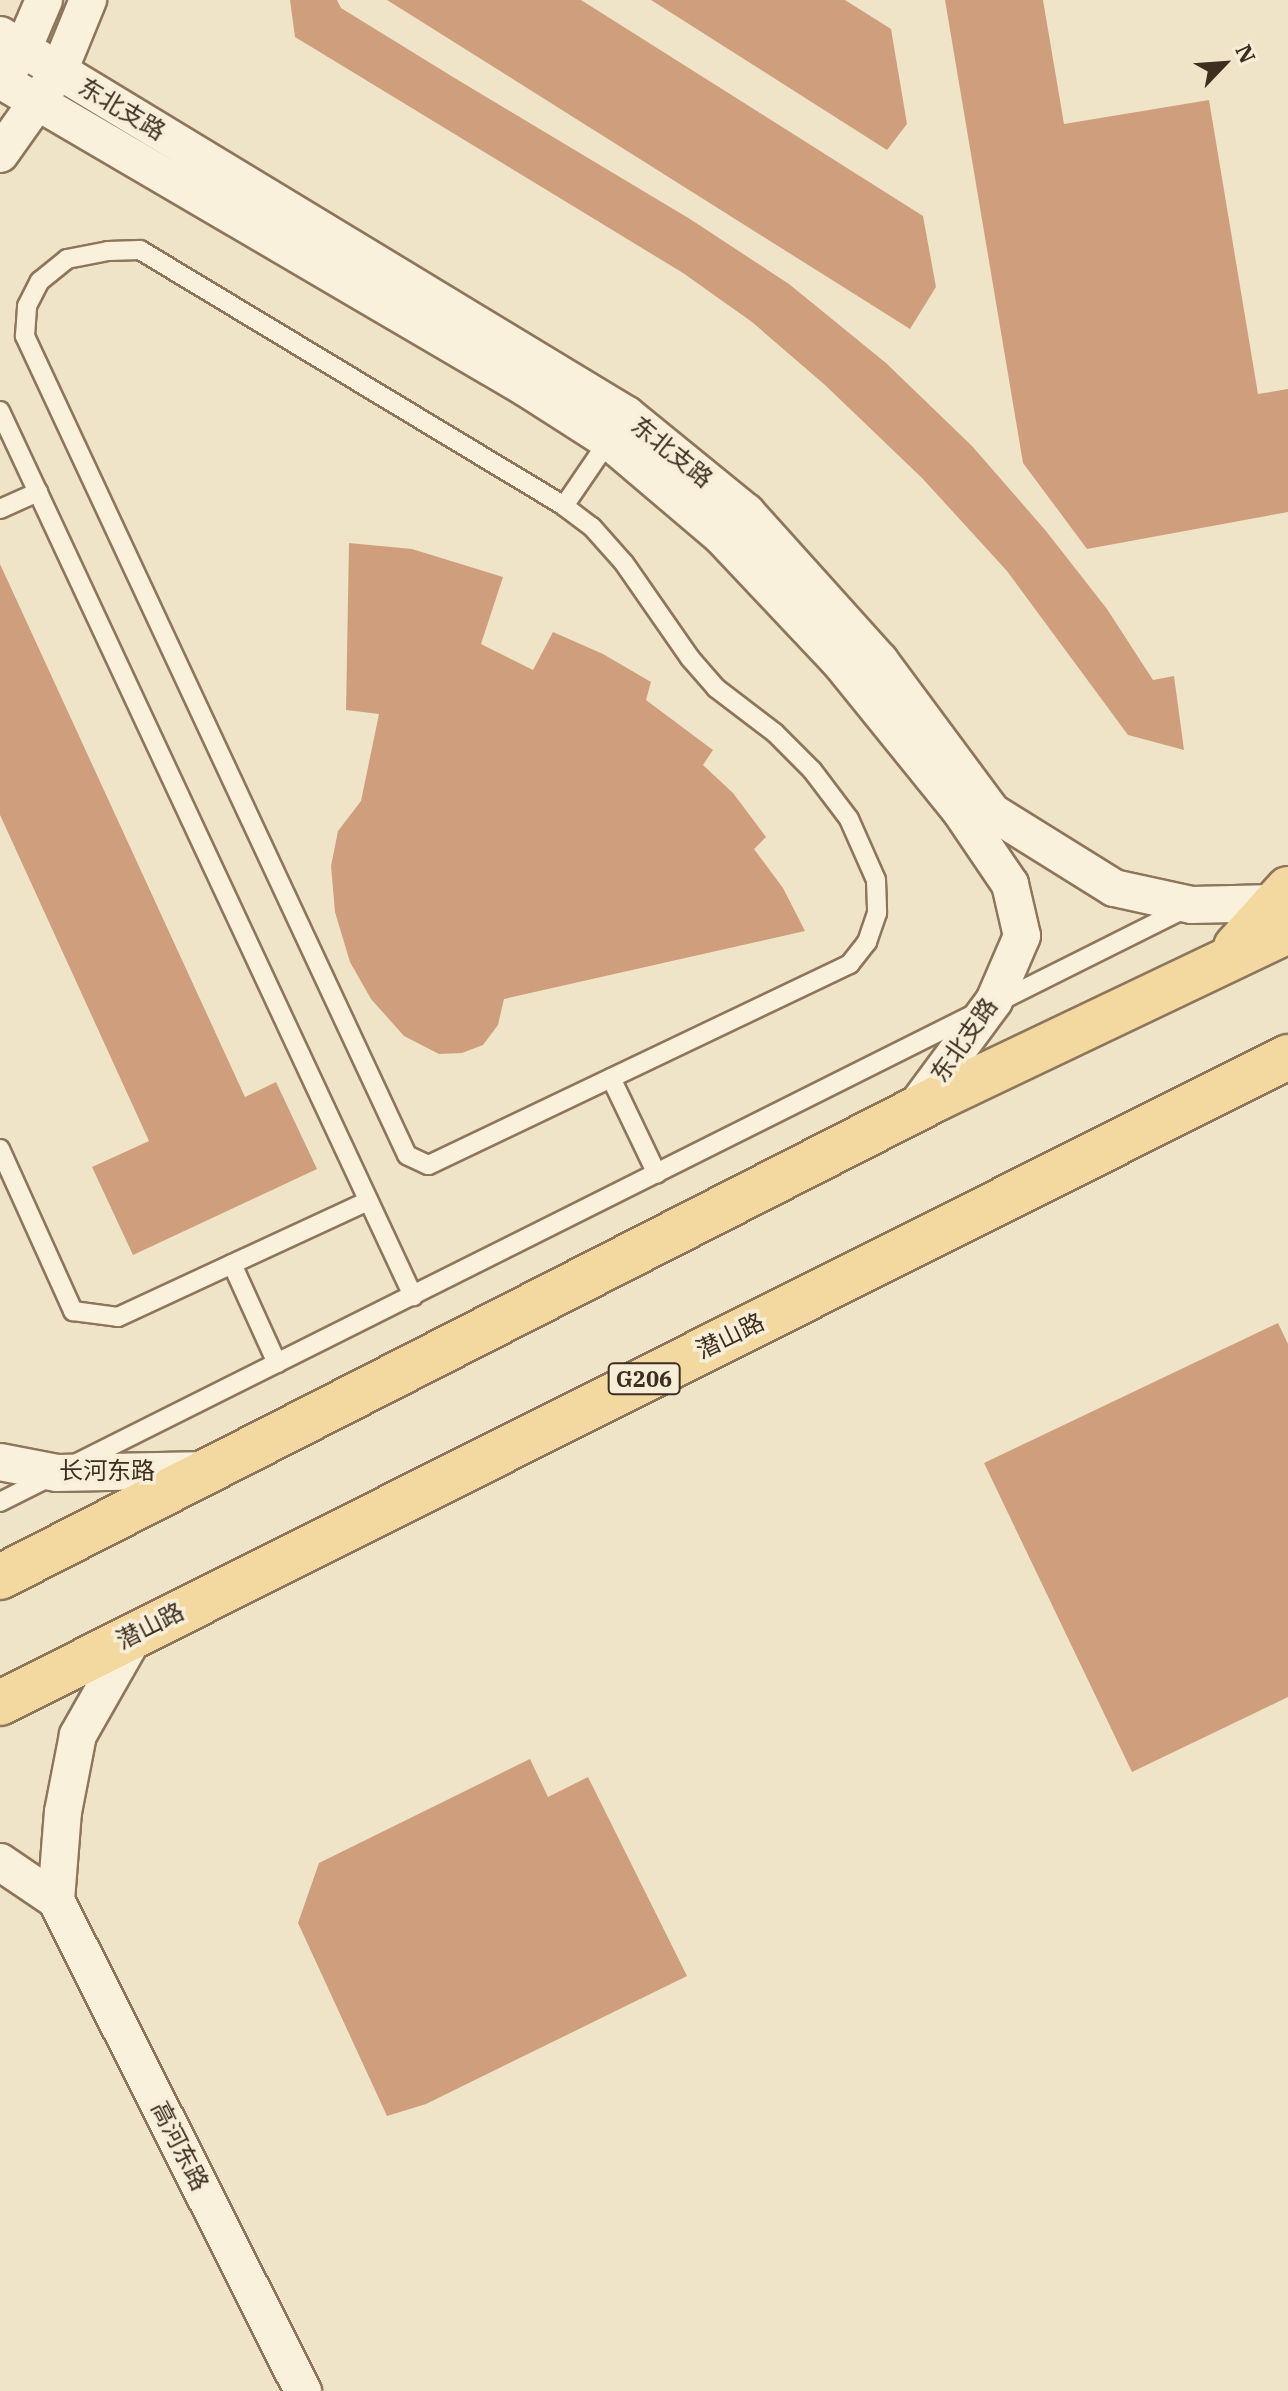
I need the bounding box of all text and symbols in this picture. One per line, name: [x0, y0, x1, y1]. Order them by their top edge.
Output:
north arrow: [1184, 24, 1264, 104]
text: N: [1229, 40, 1263, 68]
street label: 东北支路: [73, 72, 171, 146]
street label: 东北支路: [626, 411, 718, 493]
street label: 东北支路: [925, 992, 1003, 1088]
street label: 潜山路: [691, 1307, 769, 1365]
road number: G206: [606, 1361, 682, 1397]
street label: 长河东路: [59, 1457, 155, 1485]
street label: 潜山路: [111, 1597, 189, 1655]
street label: 高河东路: [145, 2097, 215, 2195]

